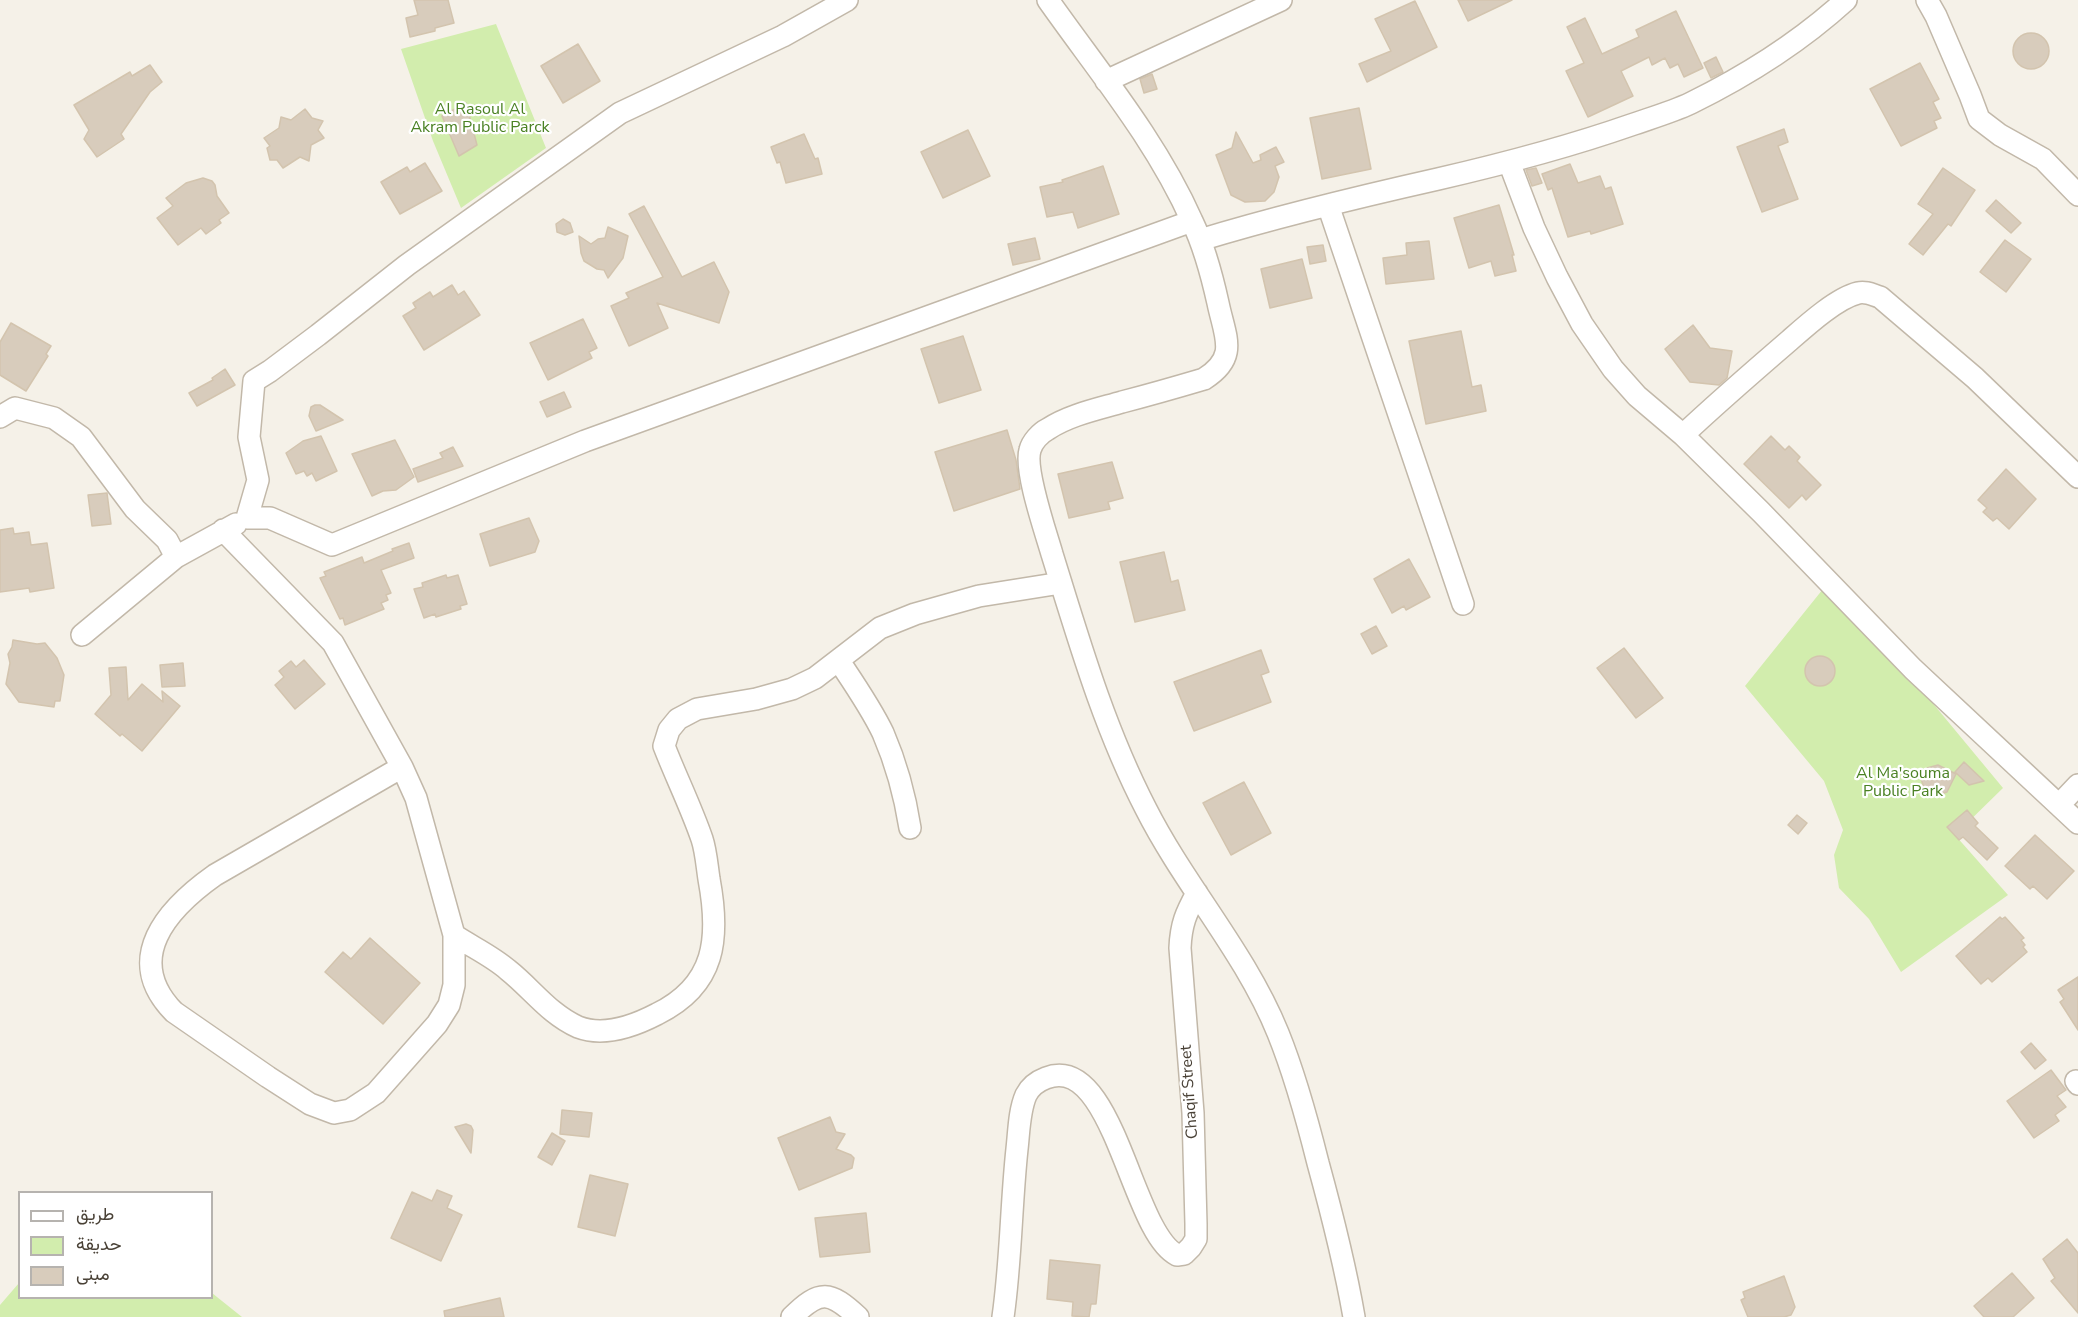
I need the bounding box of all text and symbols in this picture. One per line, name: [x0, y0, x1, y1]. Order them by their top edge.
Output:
park label: Al Rasoul Al Akram Public Parck: [410, 100, 550, 138]
park label: Al Ma'souma Public Park: [1856, 764, 1950, 802]
street label: Chaqif Street: [1177, 1044, 1203, 1140]
legend: [18, 1191, 213, 1299]
text: طريق: [76, 1202, 114, 1226]
text: حديقة: [76, 1232, 122, 1256]
text: مبنى: [76, 1262, 110, 1286]

